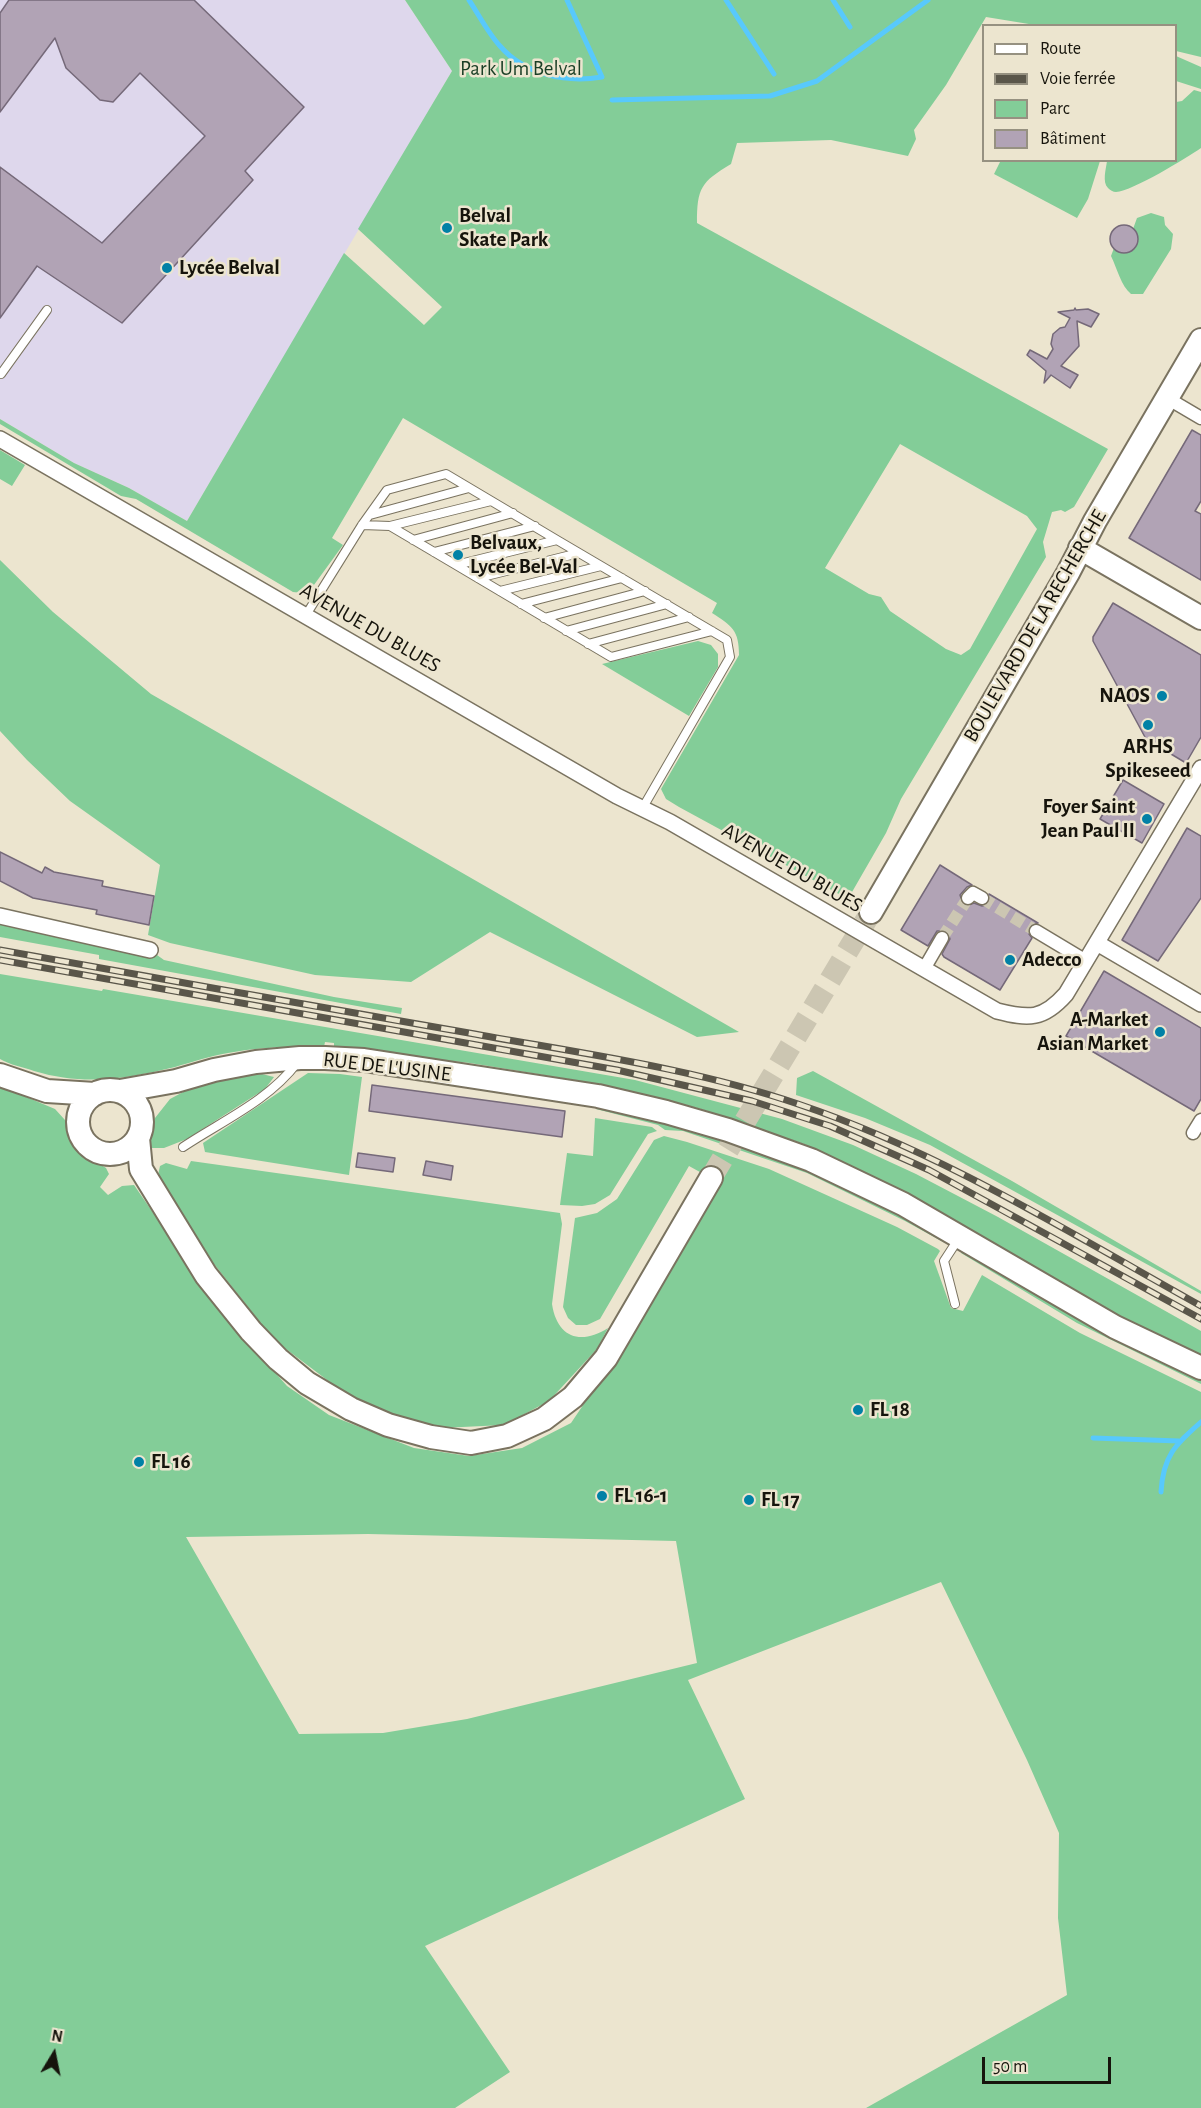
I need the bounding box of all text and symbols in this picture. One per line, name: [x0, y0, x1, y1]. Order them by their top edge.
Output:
legend: [982, 24, 1177, 162]
text: Route: [1040, 40, 1081, 58]
park label: Park Um Belval: [460, 56, 582, 82]
text: Voie ferrée: [1040, 70, 1115, 88]
text: Parc: [1040, 100, 1070, 118]
text: Bâtiment: [1040, 130, 1106, 148]
place label: Belval Skate Park: [459, 203, 548, 253]
marker: Belval Skate Park: [440, 221, 454, 235]
place label: Lycée Belval: [179, 255, 280, 281]
marker: Lycée Belval: [160, 261, 174, 275]
street label: BOULEVARD DE LA RECHERCHE: [958, 505, 1112, 747]
place label: Belvaux, Lycée Bel-Val: [470, 530, 578, 580]
marker: Belvaux, Lycée Bel-Val: [451, 548, 465, 562]
street label: AVENUE DU BLUES: [295, 578, 445, 678]
place label: NAOS: [1099, 683, 1150, 709]
marker: NAOS: [1155, 689, 1169, 703]
marker: ARHS Spikeseed: [1141, 718, 1155, 732]
place label: ARHS Spikeseed: [1105, 734, 1191, 784]
place label: Foyer Saint Jean Paul II: [1041, 794, 1135, 844]
marker: Foyer Saint Jean Paul II: [1140, 812, 1154, 826]
street label: AVENUE DU BLUES: [717, 818, 867, 918]
place label: Adecco: [1022, 947, 1082, 973]
marker: Adecco: [1003, 953, 1017, 967]
place label: A-Market Asian Market: [1037, 1007, 1148, 1057]
marker: A-Market Asian Market: [1153, 1025, 1167, 1039]
street label: RUE DE L'USINE: [322, 1047, 452, 1087]
place label: FL 18: [870, 1397, 910, 1423]
marker: FL 18: [851, 1403, 865, 1417]
place label: FL 16: [151, 1449, 191, 1475]
marker: FL 16: [132, 1455, 146, 1469]
place label: FL 16-1: [614, 1483, 667, 1509]
place label: FL 17: [761, 1487, 799, 1513]
marker: FL 16-1: [595, 1489, 609, 1503]
marker: FL 17: [742, 1493, 756, 1507]
north arrow: [24, 2024, 84, 2084]
text: N: [50, 2027, 64, 2045]
scale bar: [985, 2045, 1114, 2083]
text: 50 m: [993, 2058, 1027, 2076]

